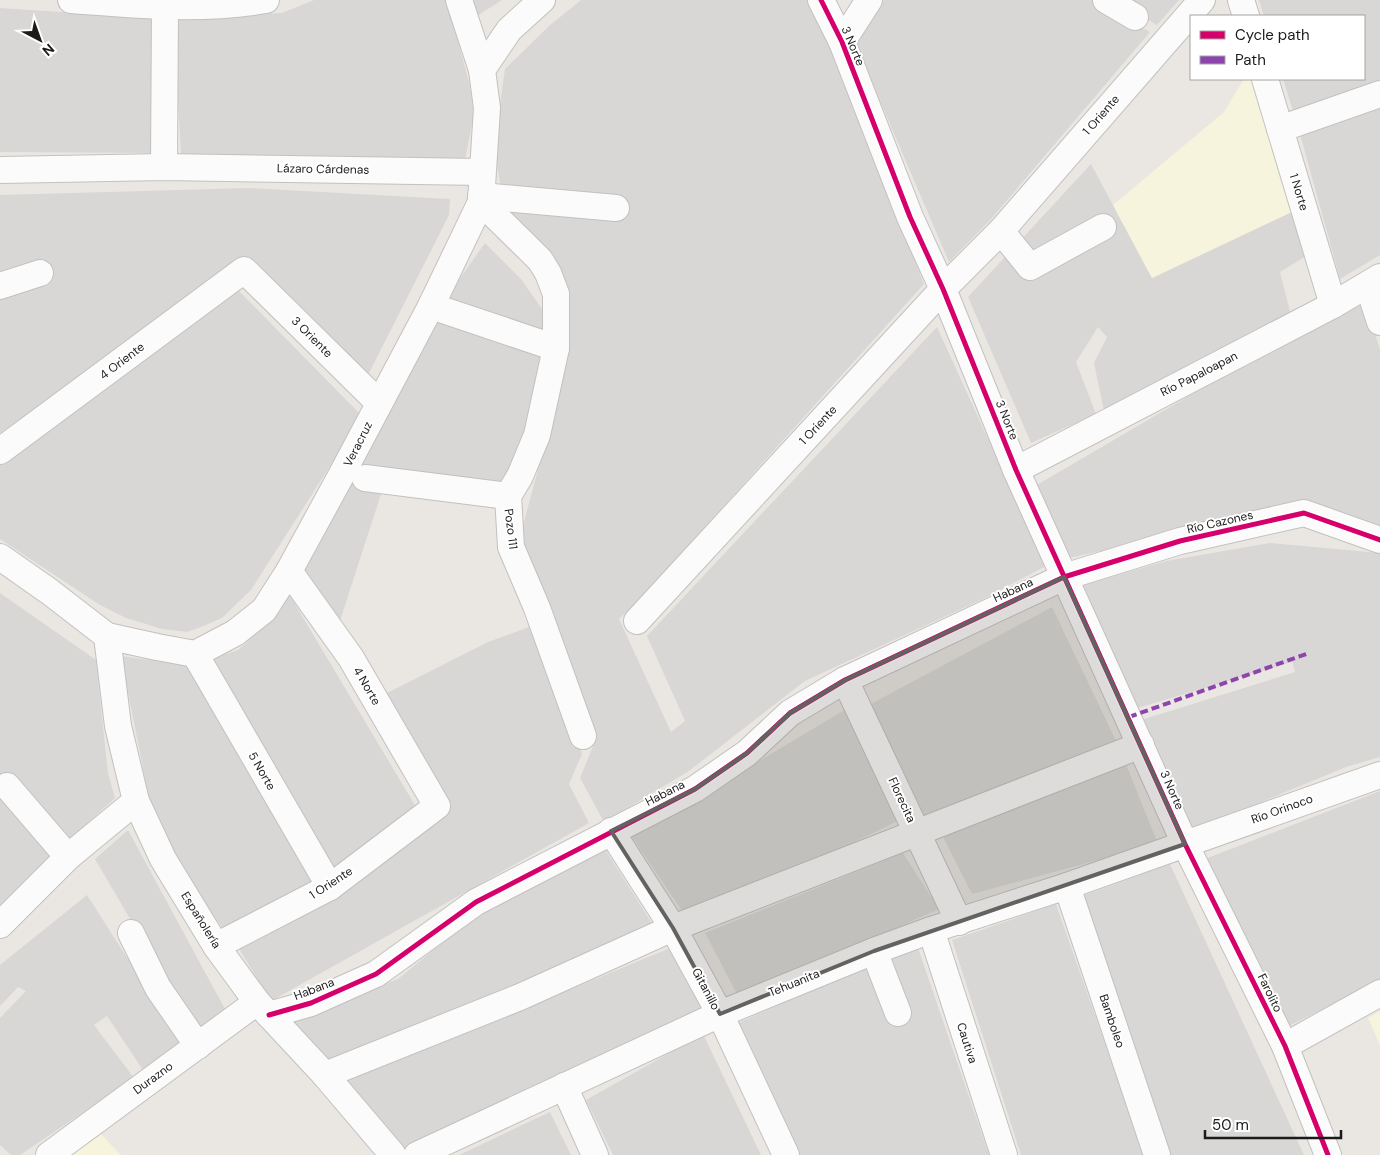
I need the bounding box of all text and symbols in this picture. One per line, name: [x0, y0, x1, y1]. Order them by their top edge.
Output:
north arrow: [15, 15, 65, 65]
legend: [1190, 15, 1365, 80]
street label: 3 Norte: [838, 24, 869, 68]
text: Cycle path: [1235, 25, 1310, 45]
text: N: [39, 40, 58, 60]
text: Path: [1235, 50, 1266, 70]
street label: 1 Oriente: [1079, 91, 1123, 139]
street label: Lázaro Cárdenas: [277, 160, 369, 178]
street label: 1 Norte: [1286, 171, 1312, 213]
street label: 3 Oriente: [288, 313, 336, 361]
street label: 4 Oriente: [96, 339, 148, 383]
street label: Río Papaloapan: [1158, 348, 1240, 400]
street label: 3 Norte: [992, 398, 1022, 442]
street label: 1 Oriente: [796, 402, 841, 448]
street label: Veracruz: [340, 419, 376, 469]
street label: Río Cazones: [1185, 507, 1255, 537]
street label: Pozo 111: [501, 508, 521, 550]
street label: Habana: [991, 574, 1035, 606]
street label: 4 Norte: [350, 664, 384, 708]
street label: 5 Norte: [245, 749, 279, 793]
street label: 3 Norte: [1156, 768, 1188, 812]
street label: Florecita: [885, 775, 919, 825]
street label: Habana: [643, 776, 687, 810]
street label: Río Orinoco: [1249, 790, 1315, 828]
street label: 1 Oriente: [306, 863, 356, 903]
street label: Españolería: [177, 889, 225, 951]
street label: Gitanillo: [688, 965, 724, 1013]
street label: Tehuanita: [766, 966, 822, 1000]
street label: Farolito: [1254, 971, 1286, 1015]
street label: Habana: [291, 974, 337, 1004]
street label: Bamboleo: [1095, 992, 1129, 1050]
street label: Cautiva: [953, 1020, 981, 1066]
street label: Durazno: [130, 1058, 176, 1098]
scale bar: [1205, 1108, 1341, 1140]
text: 50 m: [1212, 1115, 1249, 1135]

